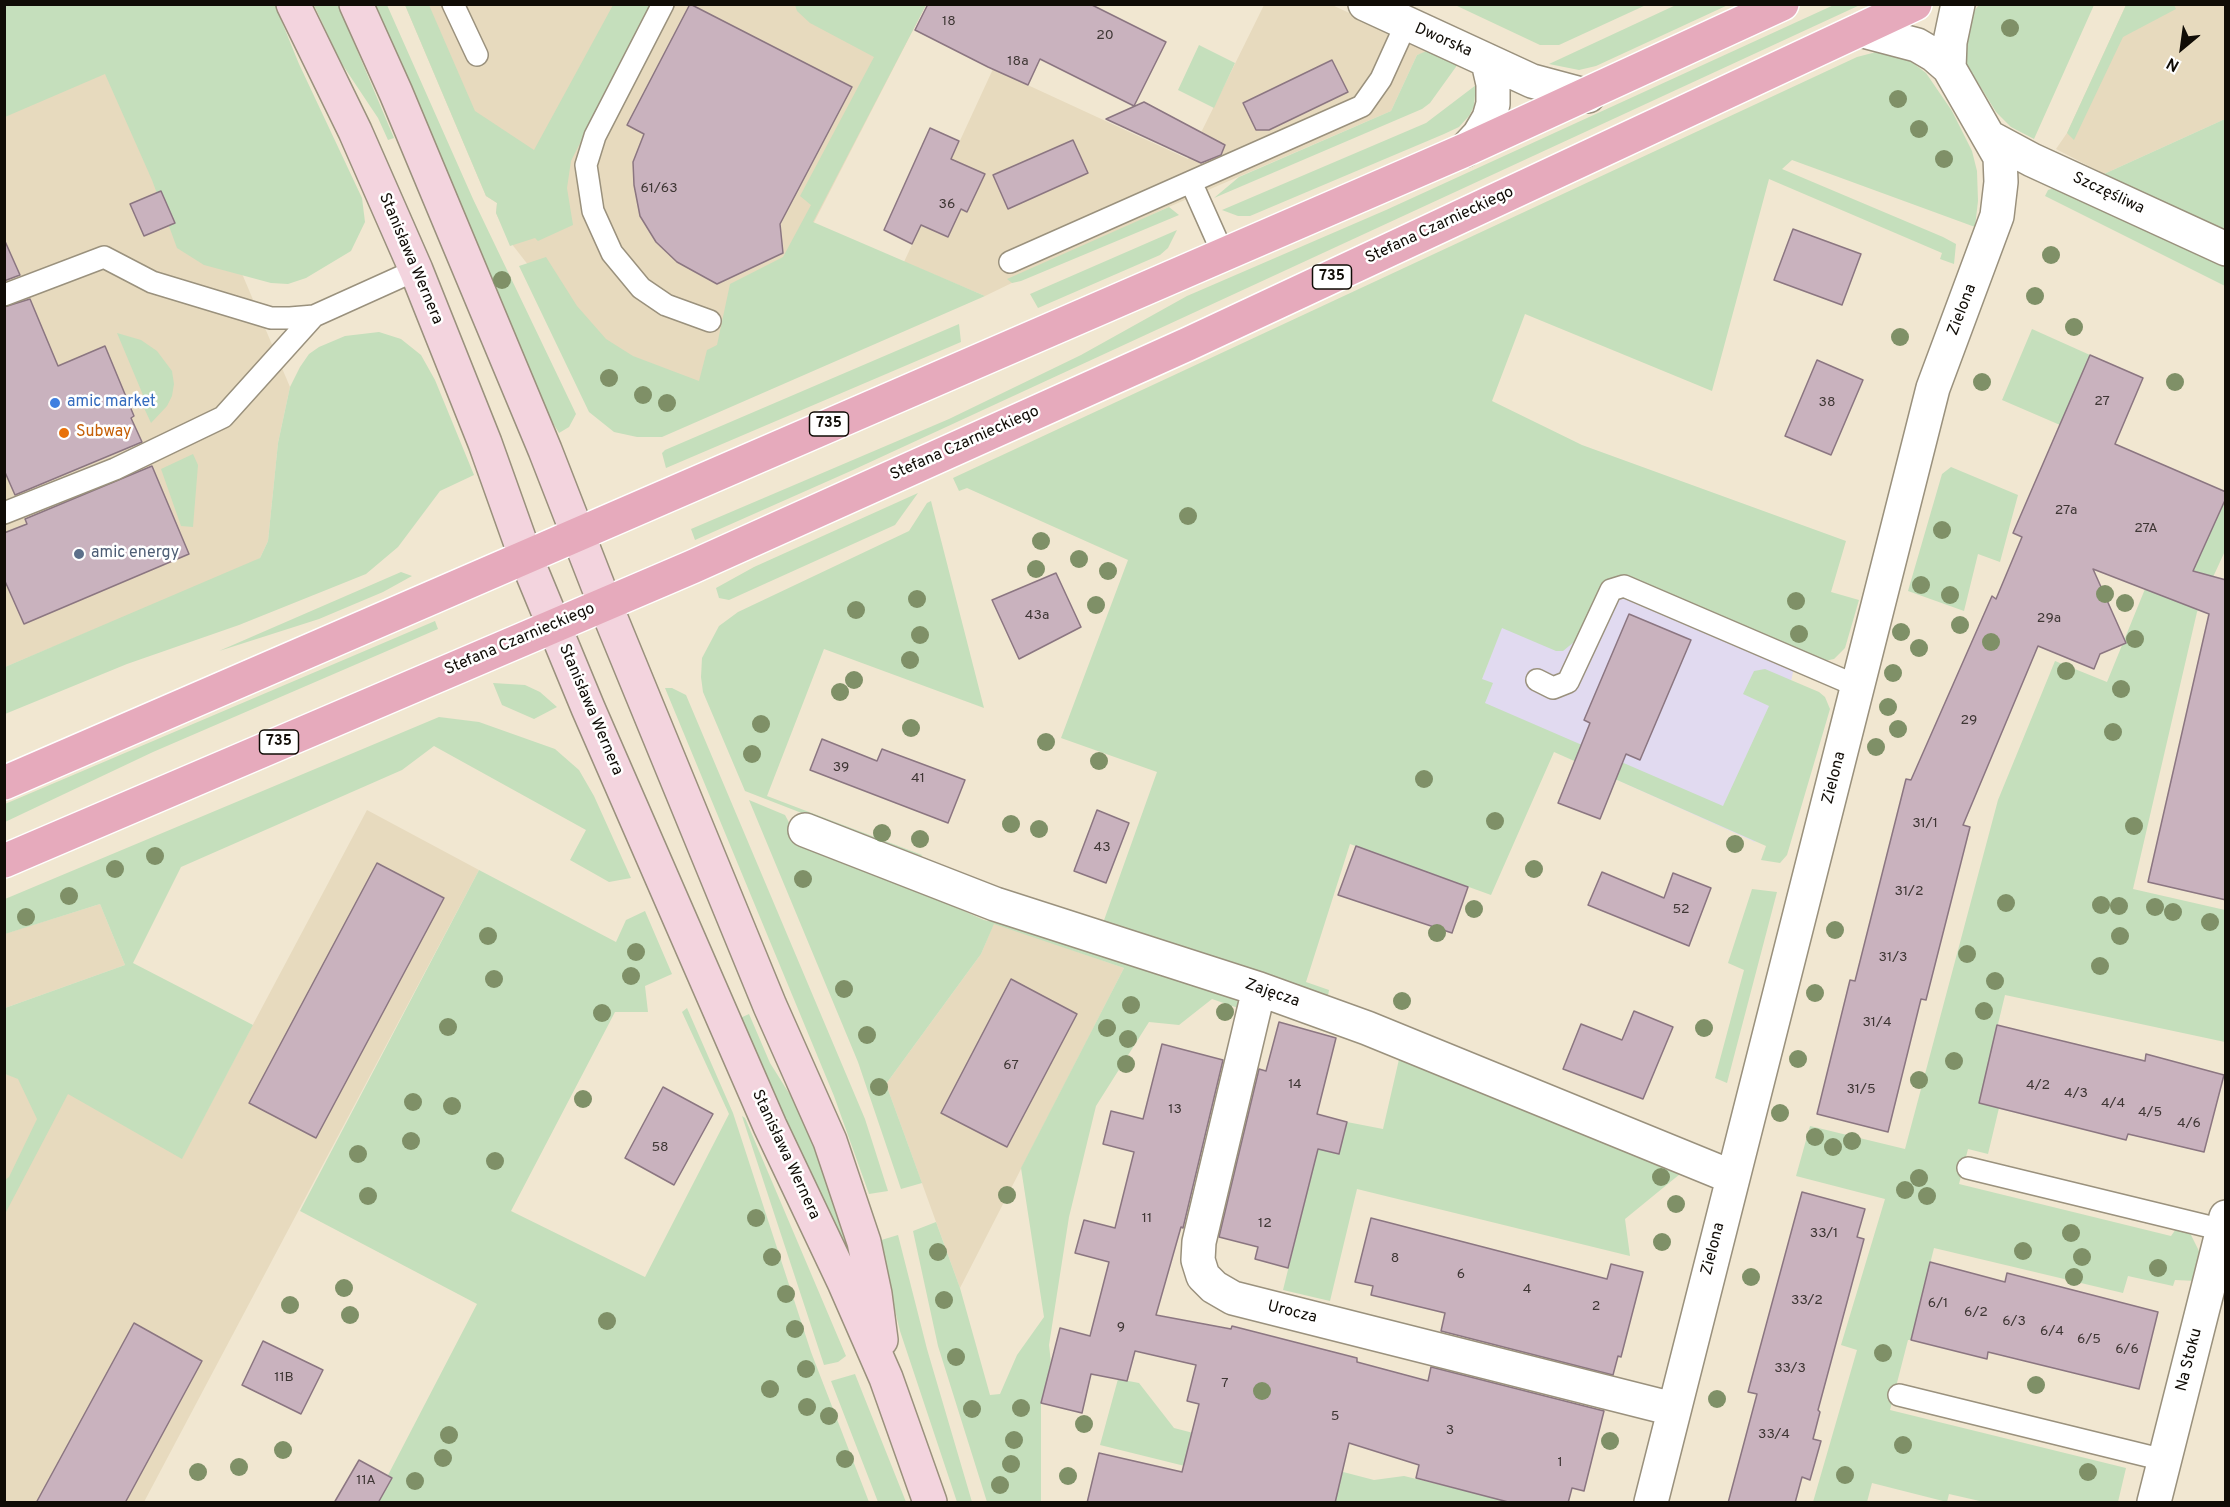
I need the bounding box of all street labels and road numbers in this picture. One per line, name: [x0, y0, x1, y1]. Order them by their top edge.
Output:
street label: Dworska: [1411, 20, 1475, 62]
street label: Szczęśliwa: [2069, 169, 2147, 219]
street label: Stefana Czarnieckiego: [1363, 183, 1517, 269]
street label: Stanisława Wernera: [374, 190, 446, 328]
road number: 735: [1312, 265, 1352, 289]
street label: Zielona: [1944, 282, 1982, 338]
street label: Stefana Czarnieckiego: [888, 402, 1042, 486]
road number: 735: [810, 412, 848, 436]
street label: Stefana Czarnieckiego: [442, 600, 598, 680]
street label: Stanisława Wernera: [554, 641, 626, 779]
road number: 735: [260, 730, 298, 754]
street label: Zielona: [1819, 750, 1851, 806]
street label: Zajęcza: [1242, 976, 1302, 1012]
street label: Stanisława Wernera: [747, 1087, 823, 1223]
street label: Zielona: [1698, 1221, 1730, 1277]
street label: Urocza: [1265, 1298, 1319, 1328]
street label: Na Stoku: [2173, 1326, 2207, 1394]

